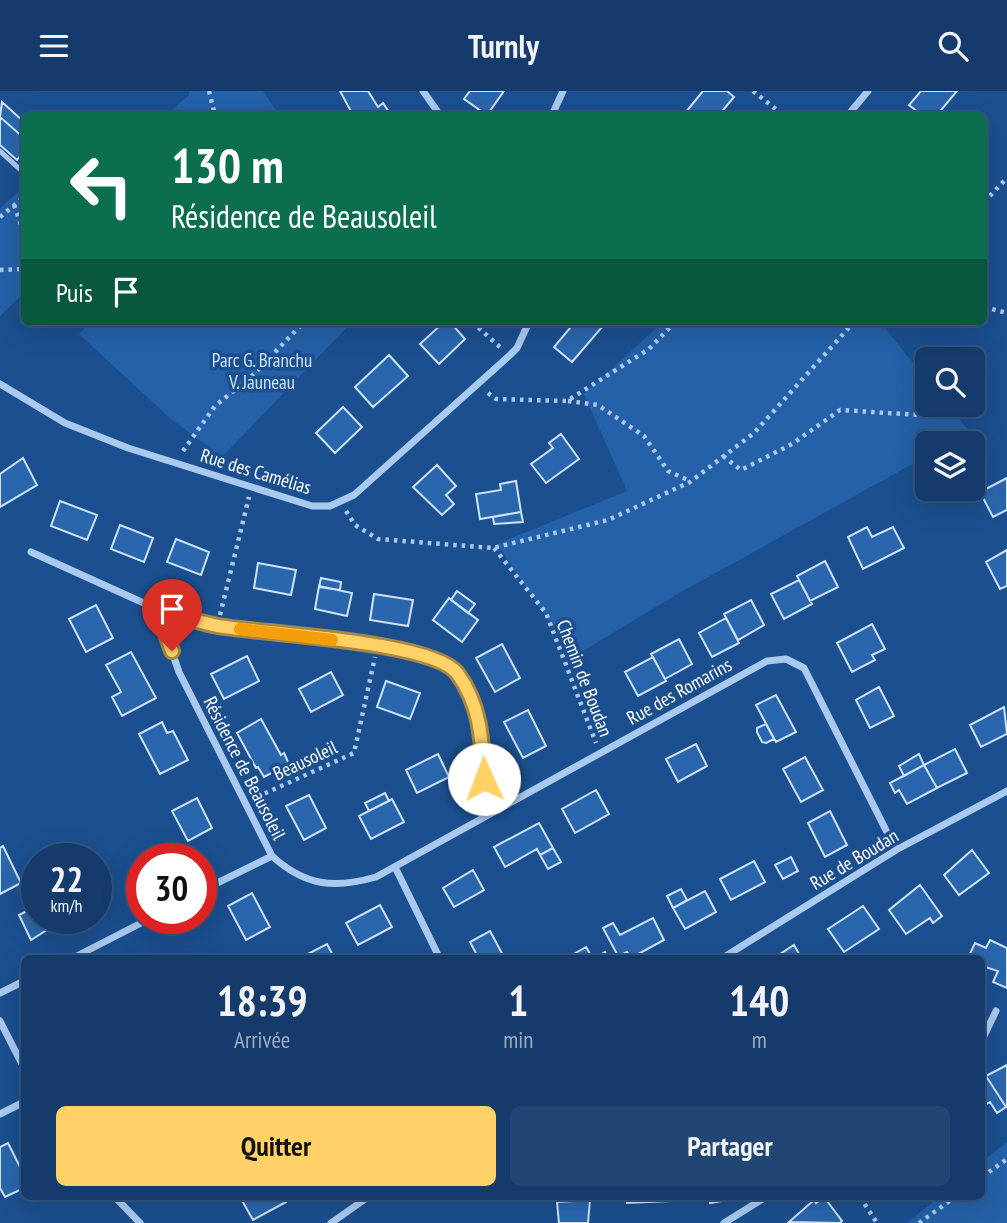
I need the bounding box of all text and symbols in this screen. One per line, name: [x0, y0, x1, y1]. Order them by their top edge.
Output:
text: Turnly: [468, 25, 539, 67]
icon: menu: [35, 27, 73, 65]
icon: search: [934, 27, 972, 65]
text: 130 m: [171, 133, 284, 197]
icon: left: [56, 140, 147, 231]
text: Résidence de Beausoleil: [171, 195, 437, 237]
icon: arrive: [107, 273, 145, 311]
text: Puis: [56, 276, 93, 309]
map controls: [915, 347, 985, 501]
button: search: [915, 347, 985, 417]
park label: Parc G. Branchu V. Jauneau: [212, 348, 312, 394]
button: layers: [915, 431, 985, 501]
street label: Rue des Camélias: [198, 443, 314, 499]
pin: [142, 579, 202, 651]
icon: arrive: [153, 590, 191, 628]
street label: Chemin de Boudan: [552, 616, 618, 740]
street label: Rue des Romarins: [622, 652, 736, 730]
street label: Résidence de Beausoleil: [199, 692, 292, 844]
street label: Beausoleil: [269, 734, 341, 785]
position arrow: [447, 742, 521, 816]
street label: Rue de Boudan: [805, 823, 903, 895]
speed limit sign: 30: [126, 843, 217, 934]
text: 22: [50, 856, 83, 902]
text: km/h: [51, 894, 82, 917]
text: 18:39: [217, 973, 308, 1028]
text: 1: [508, 973, 528, 1028]
text: 140: [729, 973, 789, 1028]
text: Arrivée: [234, 1025, 290, 1054]
text: min: [503, 1025, 533, 1054]
text: m: [752, 1025, 767, 1054]
button: Quitter: [56, 1106, 496, 1186]
button: Partager: [510, 1106, 950, 1186]

